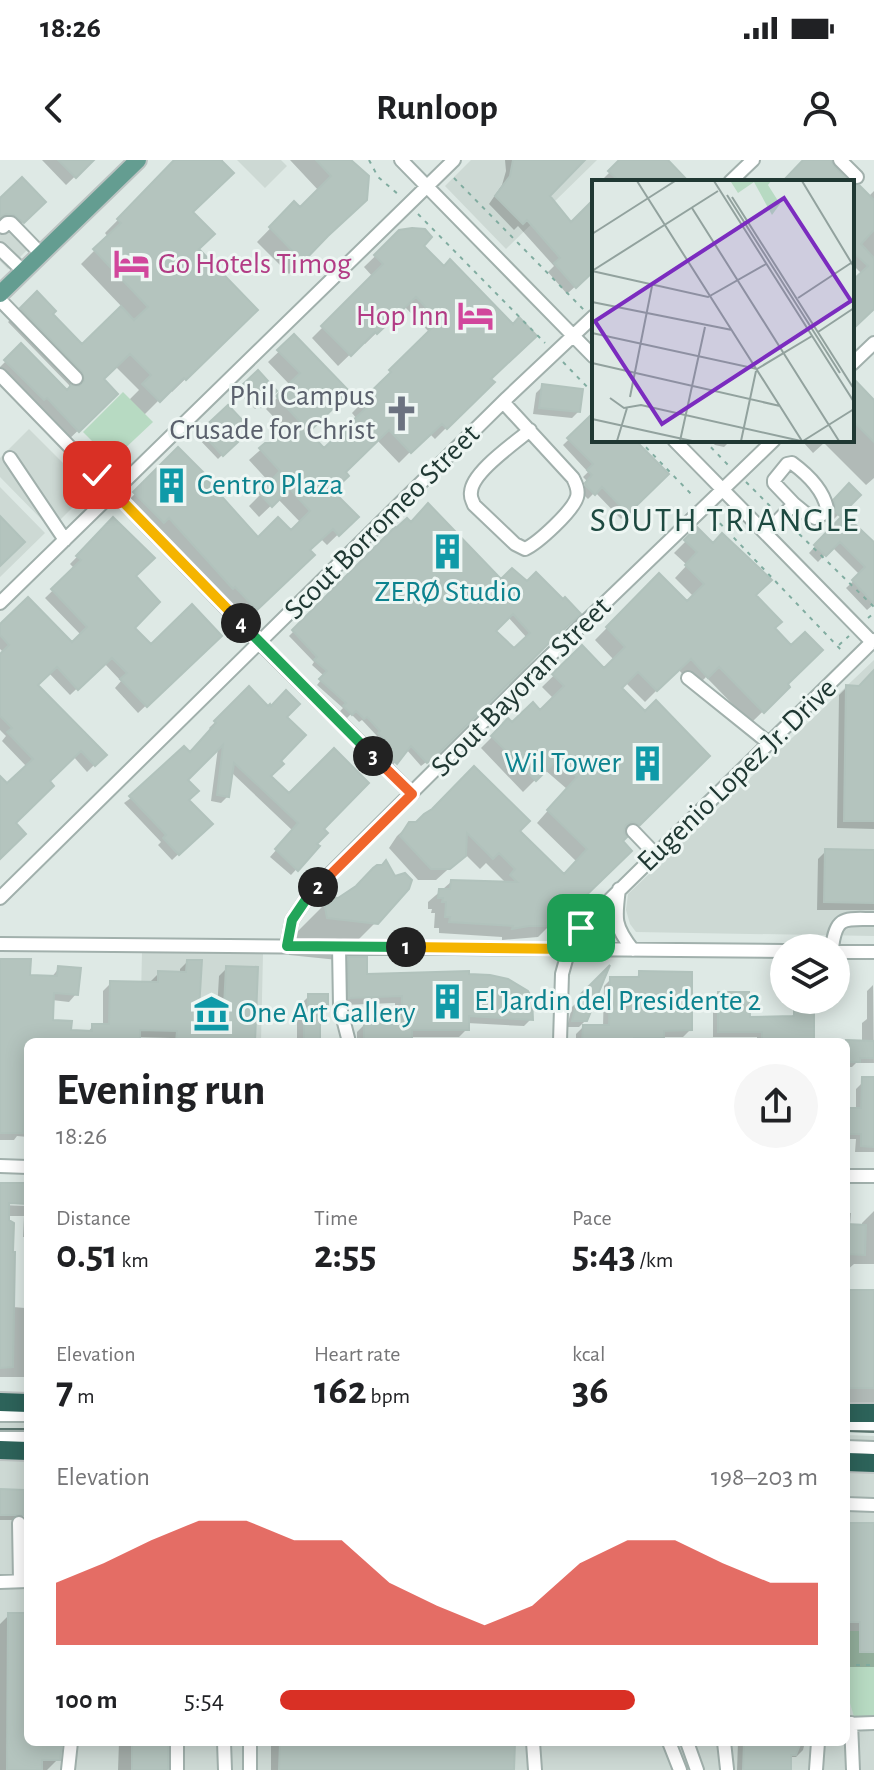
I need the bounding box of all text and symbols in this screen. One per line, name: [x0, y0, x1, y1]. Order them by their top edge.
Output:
text: 18:26: [40, 13, 101, 43]
icon: back: [32, 86, 76, 130]
icon: person: [798, 86, 842, 130]
text: Runloop: [376, 90, 498, 126]
inset map: [592, 180, 854, 442]
hotel icon: Go Hotels Timog: [113, 245, 151, 283]
place label: Go Hotels Timog: [158, 249, 352, 279]
hotel icon: Hop Inn: [456, 297, 494, 335]
place label: Hop Inn: [356, 301, 449, 331]
place label: Phil Campus Crusade for Christ: [170, 381, 375, 445]
church icon: Phil Campus Crusade for Christ: [382, 394, 420, 432]
street label: Scout Borromeo Street: [279, 419, 485, 625]
pin: [63, 441, 131, 509]
icon: check: [75, 453, 119, 497]
building icon: Centro Plaza: [152, 466, 190, 504]
place label: Centro Plaza: [197, 470, 343, 500]
district label: SOUTH TRIANGLE: [590, 504, 860, 538]
building icon: ZERØ Studio: [429, 532, 467, 570]
place label: ZERØ Studio: [374, 577, 522, 607]
street label: Scout Bayoran Street: [426, 591, 617, 782]
pin: 4: [221, 603, 261, 643]
text: 4: [235, 612, 247, 634]
street label: Eugenio Lopez Jr. Drive: [632, 673, 842, 877]
pin: 3: [353, 736, 393, 776]
building icon: Wil Tower: [628, 744, 666, 782]
text: 3: [368, 745, 378, 767]
place label: Wil Tower: [504, 748, 621, 778]
pin: 2: [298, 867, 338, 907]
text: 2: [313, 876, 323, 898]
pin: [547, 894, 615, 962]
icon: arrive: [559, 906, 603, 950]
pin: 1: [386, 927, 426, 967]
map controls: [770, 934, 850, 1014]
button: layers: [770, 934, 850, 1014]
text: 1: [402, 936, 410, 958]
building icon: El Jardin del Presidente 2: [429, 982, 467, 1020]
place label: El Jardin del Presidente 2: [474, 986, 761, 1016]
museum icon: One Art Gallery: [193, 994, 231, 1032]
place label: One Art Gallery: [238, 998, 416, 1028]
button: share: [734, 1064, 818, 1148]
text: Evening run: [56, 1069, 265, 1113]
text: 18:26: [56, 1123, 107, 1149]
text: Distance: [56, 1207, 131, 1229]
text: Time: [314, 1207, 358, 1229]
text: Pace: [572, 1207, 612, 1229]
text: 0.51: [56, 1235, 118, 1275]
text: 2:55: [314, 1235, 377, 1275]
text: 5:43: [572, 1235, 636, 1275]
text: km: [118, 1249, 149, 1271]
text: /km: [636, 1249, 673, 1271]
text: Elevation: [56, 1343, 136, 1365]
text: Heart rate: [314, 1343, 400, 1365]
text: kcal: [572, 1343, 606, 1365]
text: 7: [56, 1371, 73, 1411]
text: 162: [314, 1371, 367, 1411]
text: 36: [572, 1371, 609, 1411]
text: m: [73, 1385, 95, 1407]
text: bpm: [367, 1385, 410, 1407]
text: Elevation: [56, 1464, 150, 1490]
text: 198–203 m: [711, 1464, 818, 1490]
text: 100 m: [56, 1687, 117, 1713]
text: 5:54: [184, 1687, 224, 1713]

